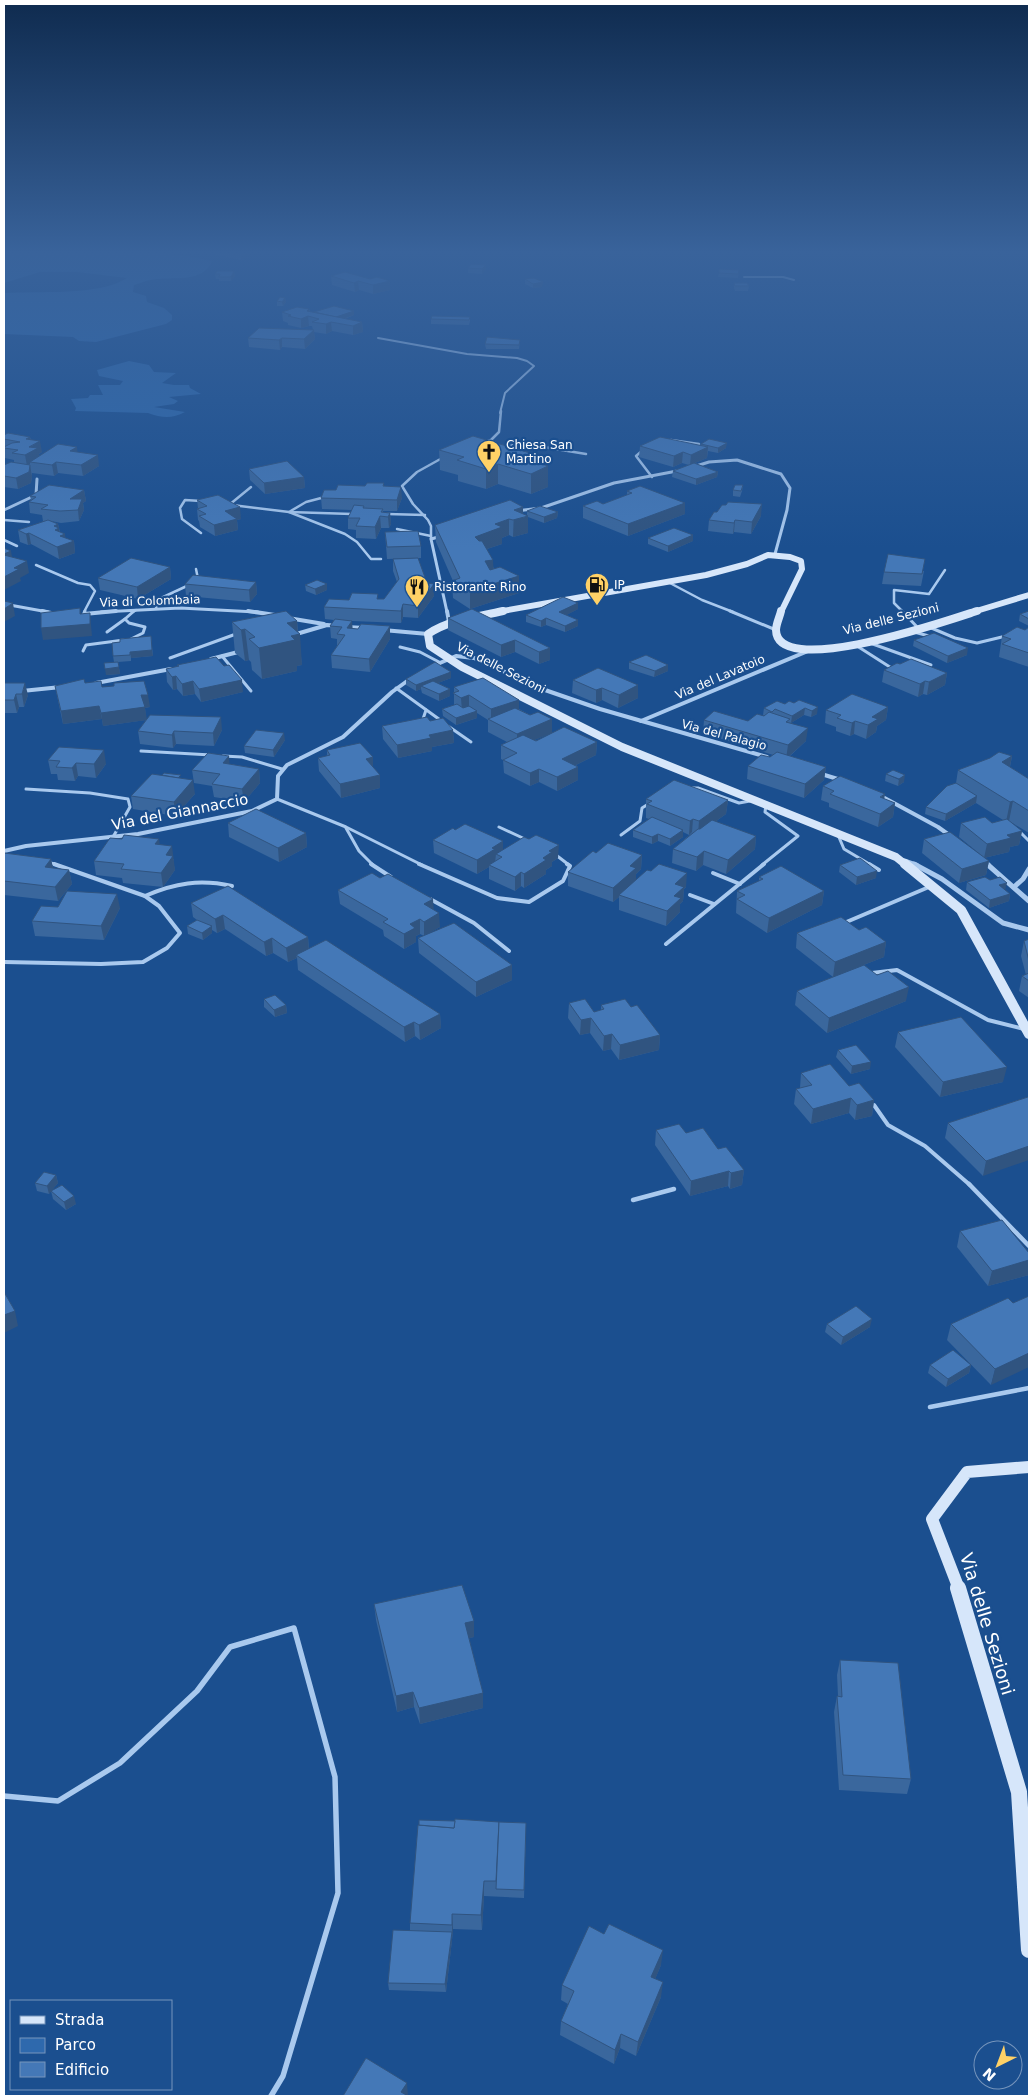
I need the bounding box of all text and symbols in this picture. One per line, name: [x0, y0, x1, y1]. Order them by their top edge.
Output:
place label: Chiesa San Martino: [506, 438, 573, 466]
church icon: Chiesa San Martino: [476, 439, 502, 473]
fuel station icon: IP: [584, 572, 610, 606]
restaurant icon: Ristorante Rino: [404, 574, 430, 608]
place label: IP: [614, 578, 625, 592]
place label: Ristorante Rino: [434, 580, 526, 594]
street label: Via di Colombaia: [99, 592, 201, 610]
street label: Via delle Sezioni: [842, 600, 940, 638]
street label: Via delle Sezioni: [454, 639, 548, 697]
street label: Via del Lavatoio: [673, 652, 767, 702]
street label: Via del Palagio: [680, 717, 768, 753]
street label: Via del Giannaccio: [110, 790, 250, 834]
street label: Via delle Sezioni: [956, 1550, 1019, 1697]
legend: [10, 2000, 172, 2090]
text: Strada: [55, 2011, 104, 2029]
text: Parco: [55, 2036, 96, 2054]
north arrow: [973, 2040, 1023, 2090]
text: Edificio: [55, 2061, 109, 2079]
text: N: [980, 2065, 999, 2085]

